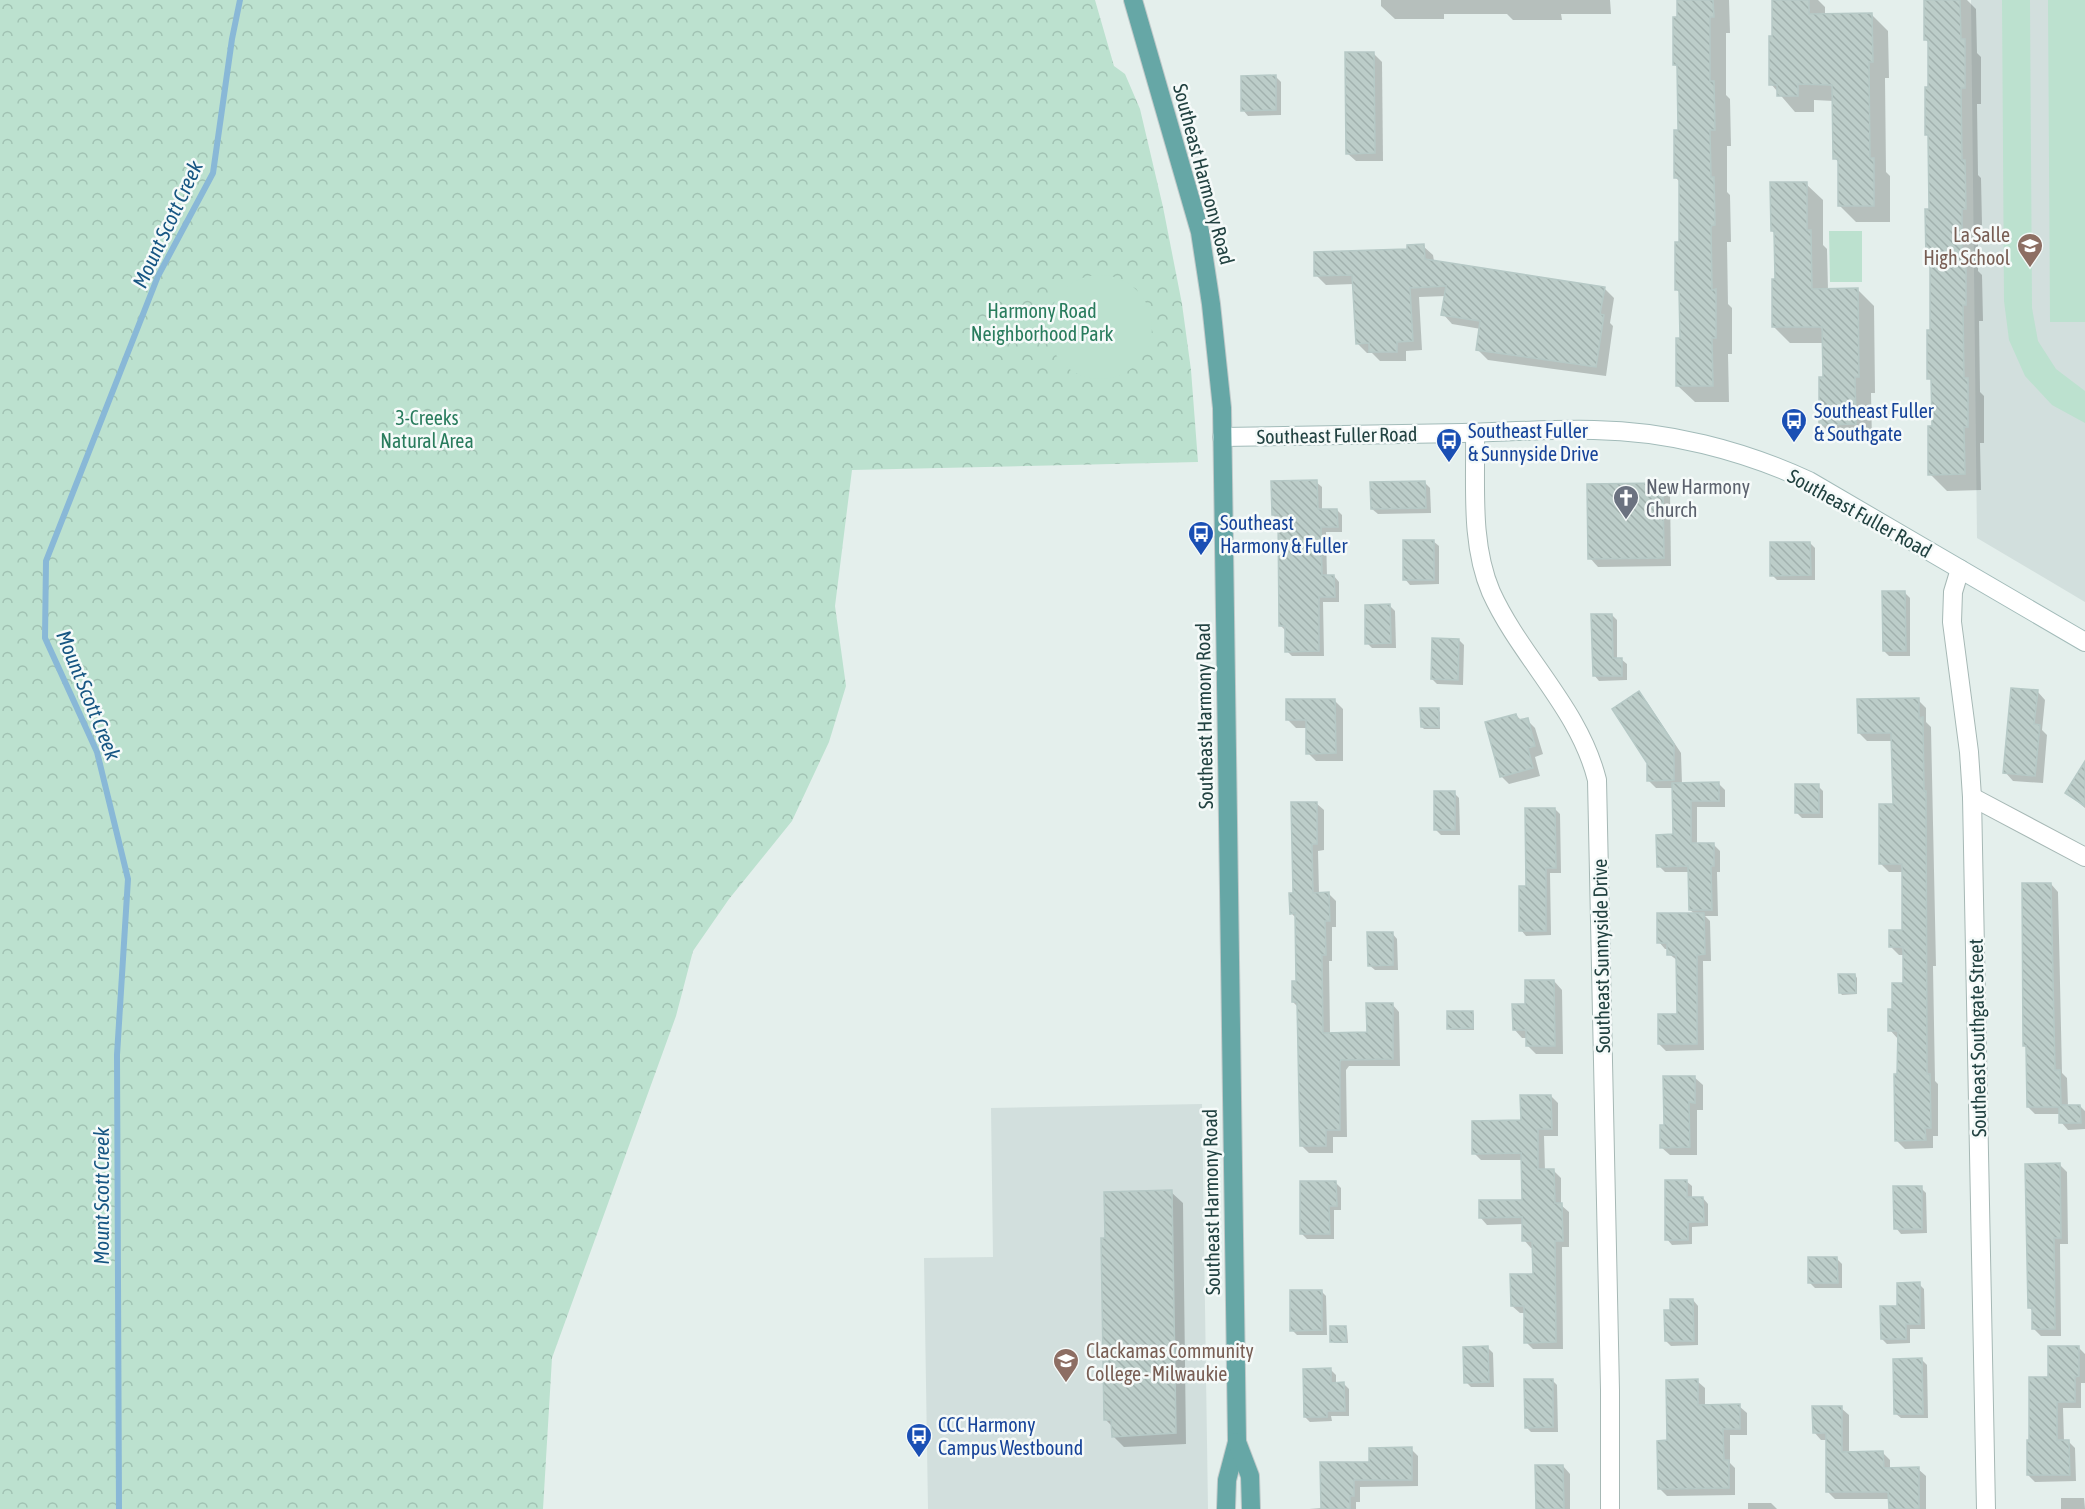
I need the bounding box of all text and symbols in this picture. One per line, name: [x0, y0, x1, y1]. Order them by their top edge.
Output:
street label: Southeast Harmony Road: [1169, 81, 1239, 267]
water label: Mount Scott Creek: [127, 156, 207, 291]
place label: La Salle High School: [1923, 223, 2011, 269]
school or university icon: La Salle High School: [2015, 231, 2045, 269]
park label: Harmony Road Neighborhood Park: [971, 299, 1114, 345]
place label: Southeast Fuller & Southgate: [1814, 399, 1935, 445]
park label: 3-Creeks Natural Area: [380, 406, 474, 452]
bus stop icon: Southeast Fuller & Southgate: [1779, 406, 1809, 444]
place label: Southeast Fuller & Sunnyside Drive: [1468, 419, 1599, 465]
street label: Southeast Fuller Road: [1256, 422, 1418, 448]
bus stop icon: Southeast Fuller & Sunnyside Drive: [1434, 426, 1464, 464]
street label: Southeast Fuller Road: [1784, 464, 1936, 562]
place label: New Harmony Church: [1646, 475, 1750, 521]
church icon: New Harmony Church: [1611, 483, 1641, 521]
place label: Southeast Harmony & Fuller: [1220, 511, 1348, 557]
bus stop icon: Southeast Harmony & Fuller: [1186, 519, 1216, 557]
street label: Southeast Harmony Road: [1191, 623, 1217, 809]
water label: Mount Scott Creek: [52, 627, 126, 764]
street label: Southeast Sunnyside Drive: [1588, 859, 1614, 1053]
street label: Southeast Southgate Street: [1964, 938, 1990, 1137]
street label: Southeast Harmony Road: [1198, 1109, 1224, 1295]
water label: Mount Scott Creek: [89, 1126, 113, 1265]
place label: Clackamas Community College - Milwaukie: [1086, 1339, 1254, 1385]
school or university icon: Clackamas Community College - Milwaukie: [1051, 1346, 1081, 1384]
place label: CCC Harmony Campus Westbound: [938, 1413, 1083, 1459]
bus stop icon: CCC Harmony Campus Westbound: [904, 1421, 934, 1459]

